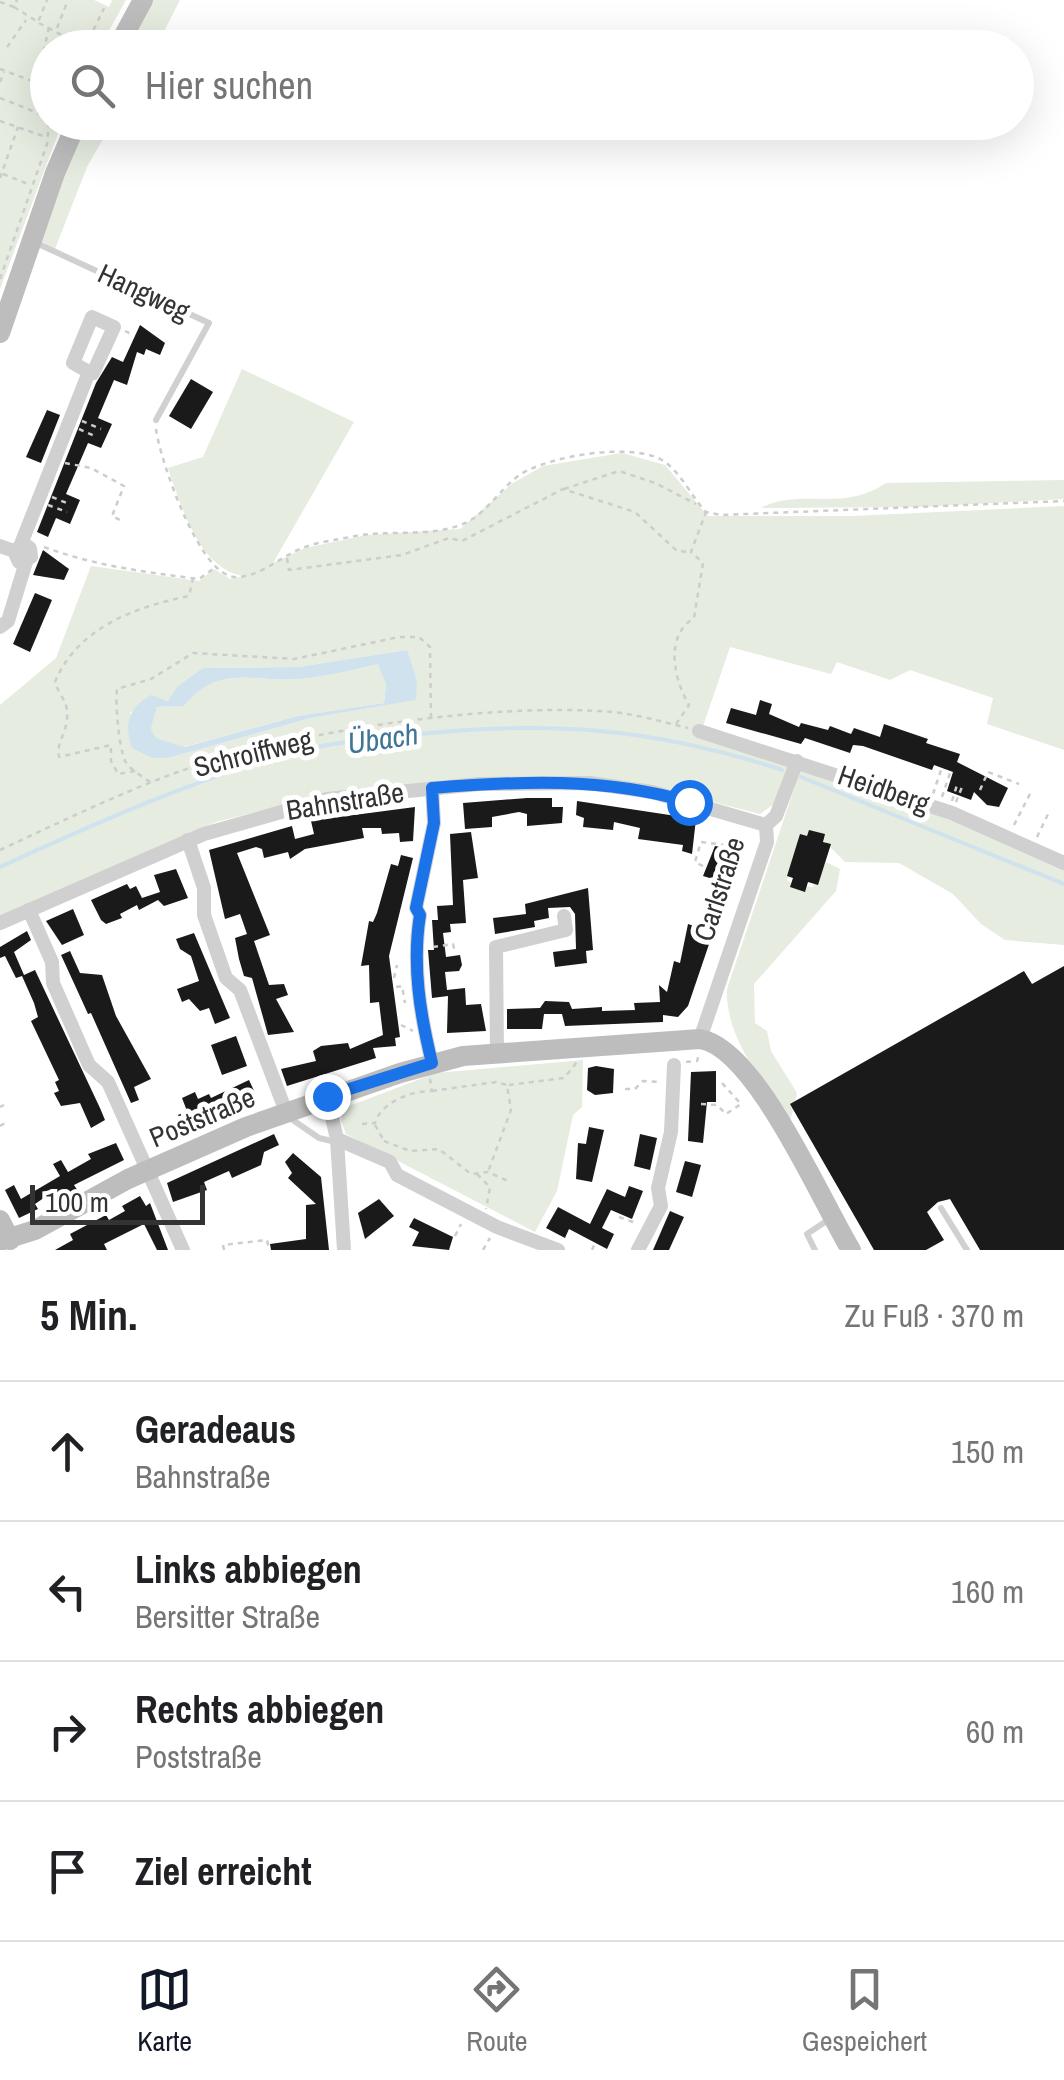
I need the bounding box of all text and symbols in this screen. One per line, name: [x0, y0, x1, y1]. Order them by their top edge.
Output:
search box: [30, 30, 1034, 140]
icon: search: [65, 58, 120, 113]
text: Hier suchen: [145, 60, 313, 111]
street label: Hangweg: [92, 254, 196, 330]
water label: Übach: [345, 713, 421, 763]
street label: Schroiffweg: [190, 720, 316, 786]
street label: Heidberg: [833, 756, 935, 822]
street label: Bahnstraße: [283, 773, 407, 829]
route start: [667, 780, 713, 826]
street label: Carlstraße: [684, 832, 754, 946]
route end: [305, 1074, 351, 1120]
street label: Poststraße: [143, 1078, 261, 1156]
scale bar: [30, 1180, 205, 1224]
text: 100 m: [45, 1183, 109, 1221]
text: 5 Min.: [40, 1287, 138, 1343]
text: Zu Fuß · 370 m: [845, 1294, 1024, 1337]
text: Geradeaus: [135, 1404, 296, 1455]
icon: ahead: [40, 1424, 95, 1479]
text: 150 m: [951, 1430, 1024, 1473]
text: Bahnstraße: [135, 1455, 271, 1498]
text: Links abbiegen: [135, 1544, 362, 1595]
icon: left: [40, 1564, 95, 1619]
text: 160 m: [951, 1570, 1024, 1613]
text: Bersitter Straße: [135, 1595, 320, 1638]
text: Rechts abbiegen: [135, 1684, 384, 1735]
icon: right: [40, 1704, 95, 1759]
text: 60 m: [966, 1710, 1024, 1753]
text: Poststraße: [135, 1735, 262, 1778]
icon: arrive: [40, 1844, 95, 1899]
text: Ziel erreicht: [135, 1846, 312, 1897]
tab: Karte: [137, 1962, 192, 2060]
tab: Route: [466, 1962, 528, 2060]
tab: Gespeichert: [802, 1962, 927, 2060]

